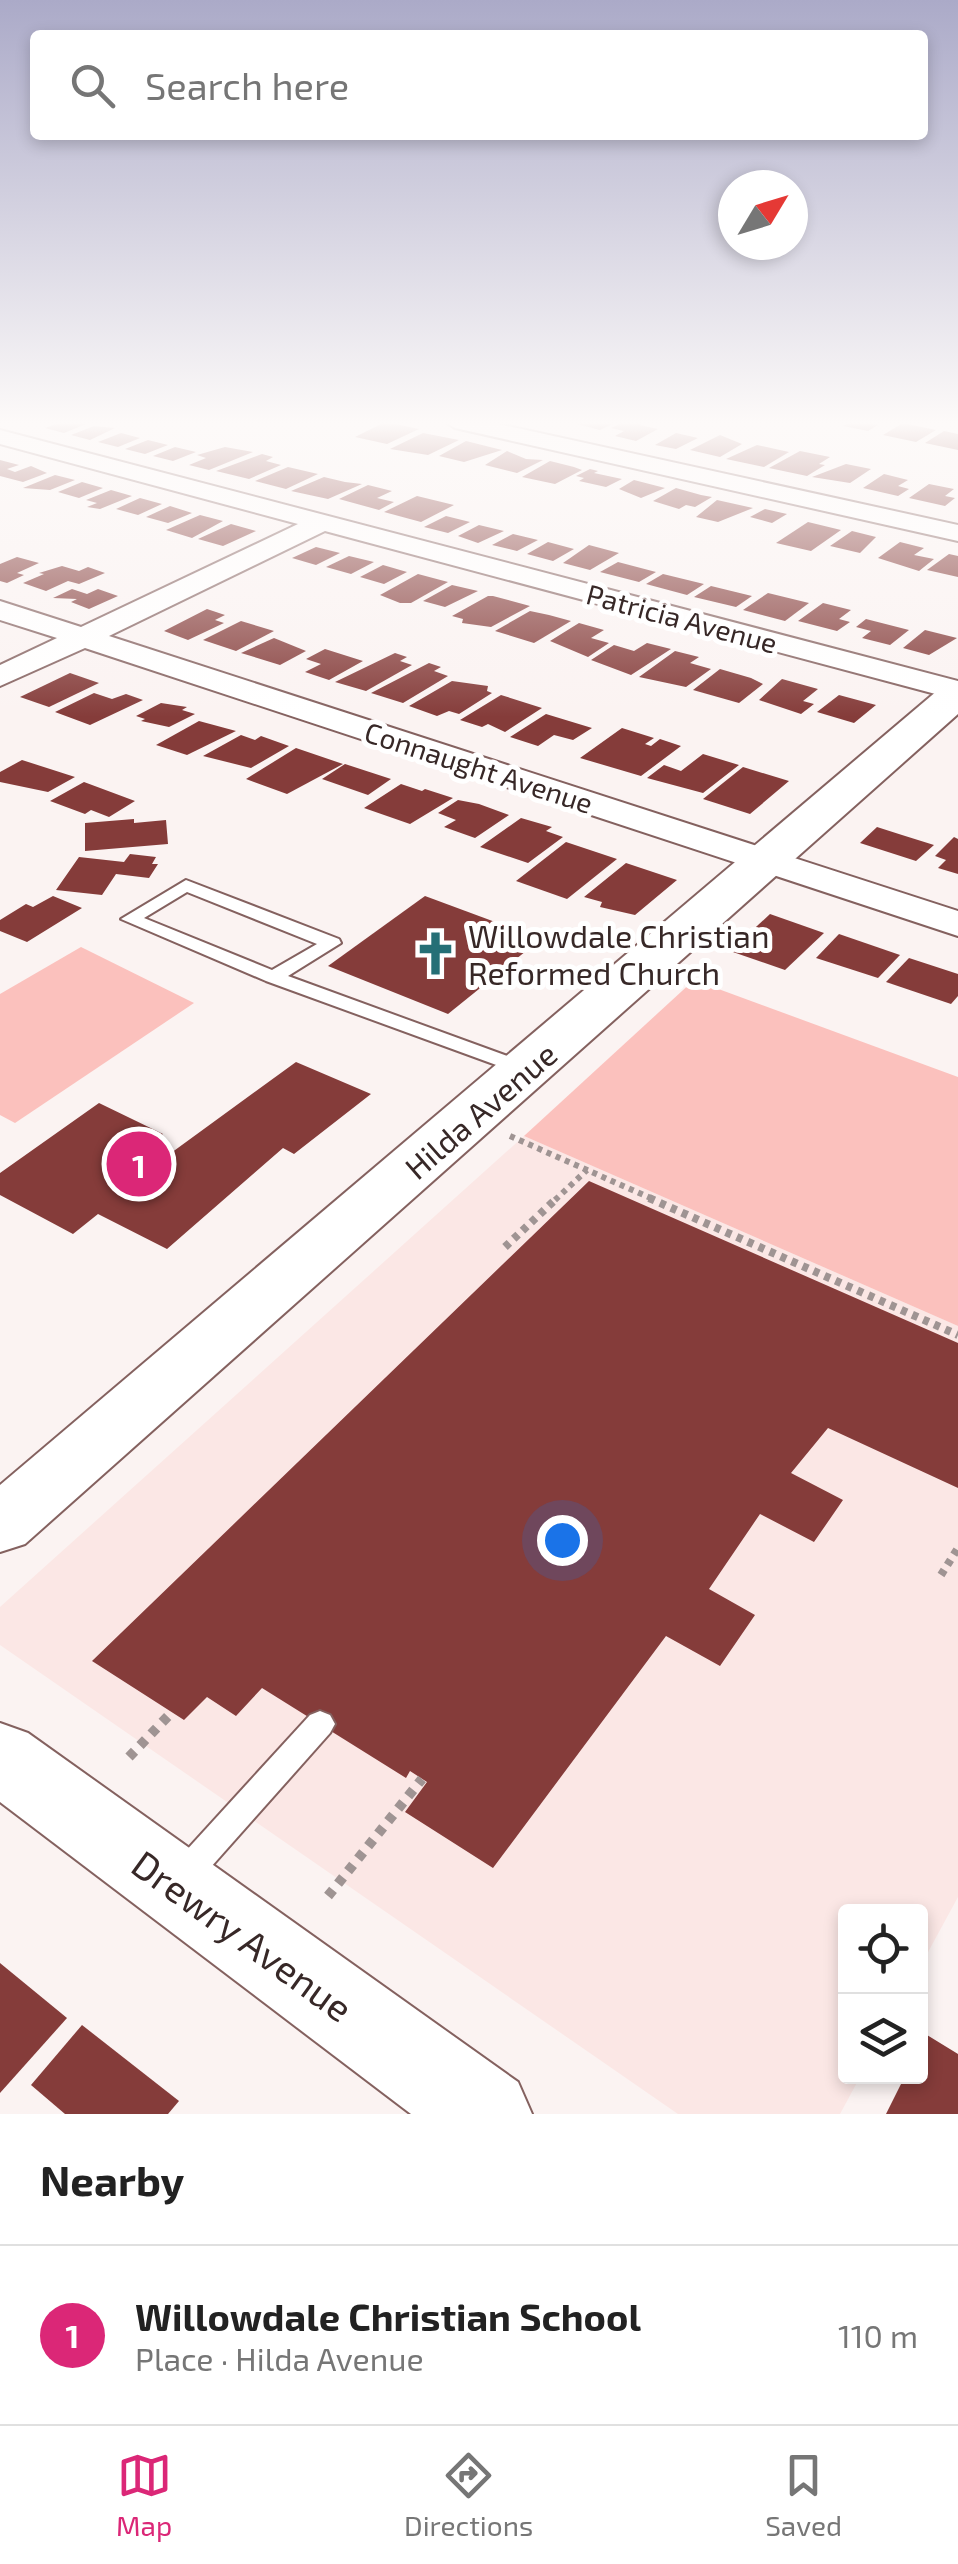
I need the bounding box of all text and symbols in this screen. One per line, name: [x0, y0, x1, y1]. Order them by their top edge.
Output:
search box: [30, 30, 928, 140]
icon: search: [65, 58, 120, 113]
text: Search here: [145, 62, 349, 108]
north arrow: [718, 170, 808, 260]
street label: Patricia Avenue: [583, 576, 781, 660]
street label: Connaught Avenue: [361, 714, 597, 820]
place label: Willowdale Christian Reformed Church: [468, 916, 770, 991]
church icon: Willowdale Christian Reformed Church: [411, 929, 459, 977]
street label: Hilda Avenue: [396, 1034, 564, 1186]
pin: 1: [106, 1126, 172, 1202]
your location: [537, 1515, 588, 1566]
street label: Drewry Avenue: [124, 1840, 362, 2030]
map controls: [838, 1904, 928, 2084]
button: locate: [838, 1904, 928, 1994]
button: layers: [838, 1994, 928, 2084]
text: Nearby: [40, 2154, 184, 2204]
text: Willowdale Christian School: [135, 2293, 641, 2339]
text: 1: [66, 2316, 79, 2354]
text: 110 m: [838, 2316, 918, 2354]
text: Place · Hilda Avenue: [135, 2339, 424, 2377]
tab: Map: [116, 2448, 172, 2542]
tab: Directions: [404, 2448, 533, 2542]
tab: Saved: [765, 2448, 842, 2542]

